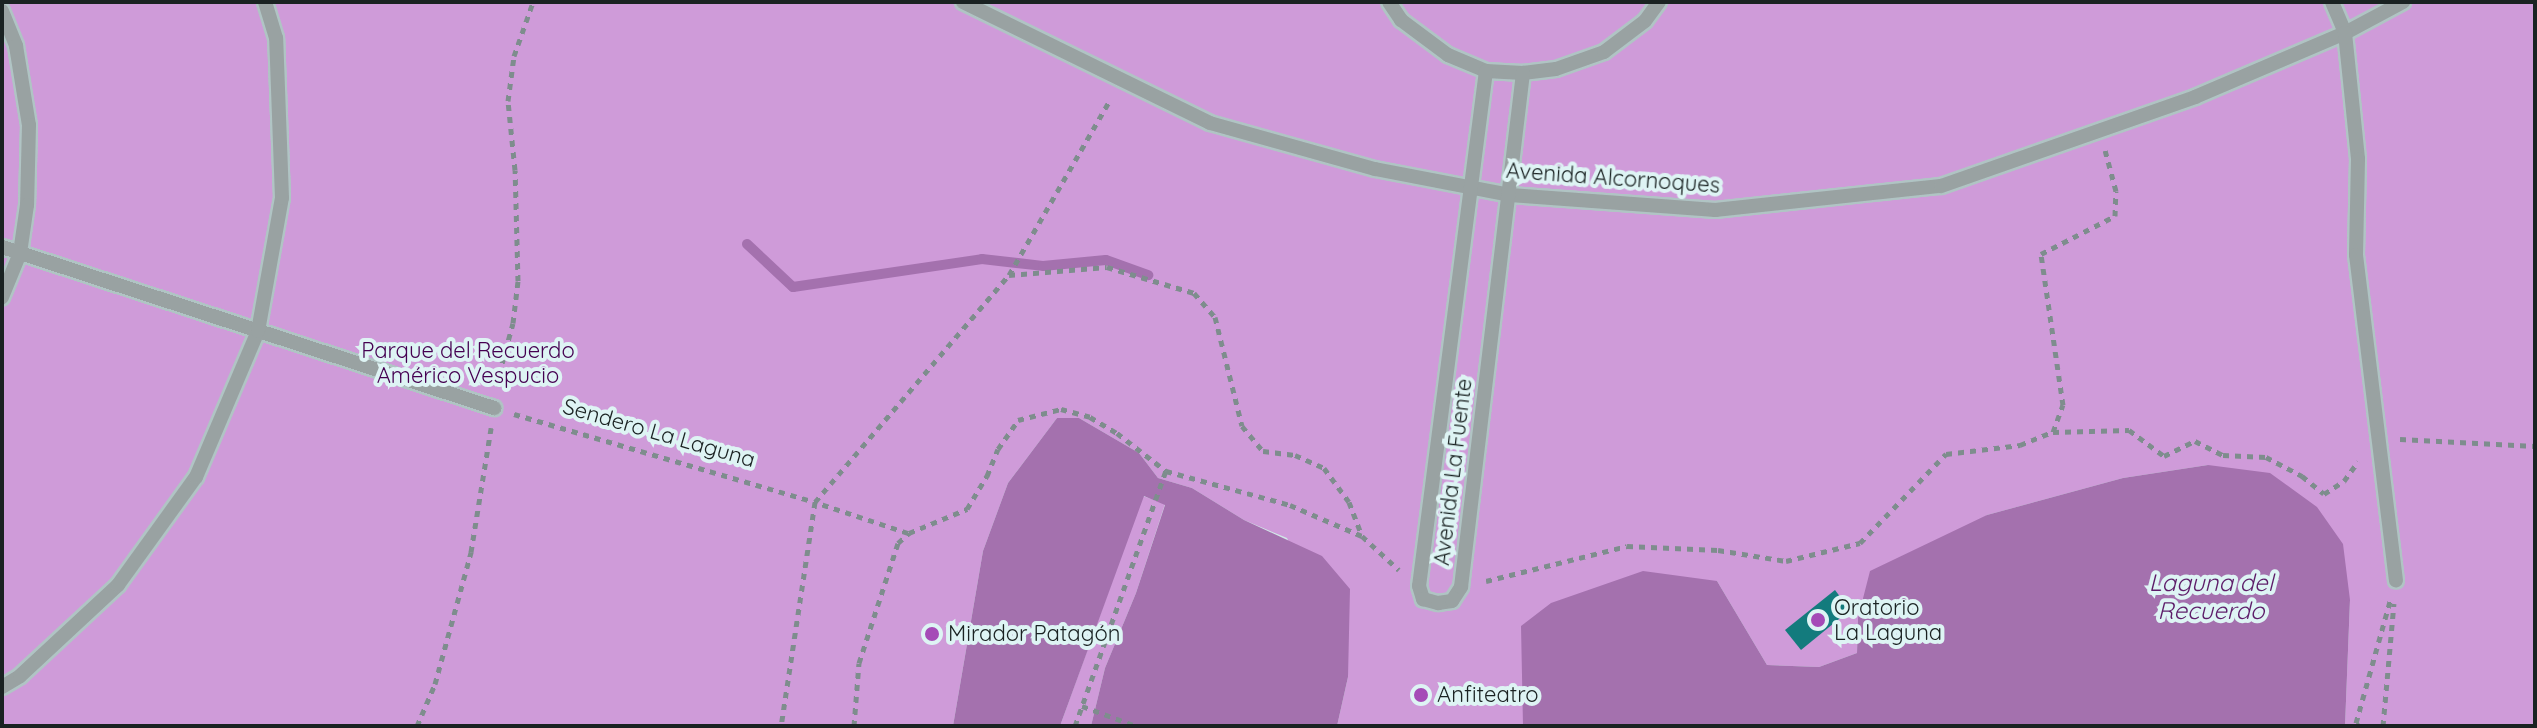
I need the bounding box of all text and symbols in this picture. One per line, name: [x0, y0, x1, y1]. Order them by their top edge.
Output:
street label: Avenida Alcornoques: [1505, 157, 1721, 199]
park label: Parque del Recuerdo Américo Vespucio: [361, 337, 575, 388]
street label: Avenida La Fuente: [1428, 377, 1478, 567]
street label: Sendero La Laguna: [560, 393, 758, 473]
water label: Laguna del Recuerdo: [2149, 569, 2273, 625]
place label: Oratorio La Laguna: [1834, 594, 1942, 646]
marker: Oratorio La Laguna: [1809, 611, 1827, 629]
place label: Mirador Patagón: [948, 621, 1120, 647]
marker: Mirador Patagón: [923, 625, 941, 643]
place label: Anfiteatro: [1437, 682, 1538, 708]
marker: Anfiteatro: [1412, 686, 1430, 704]

